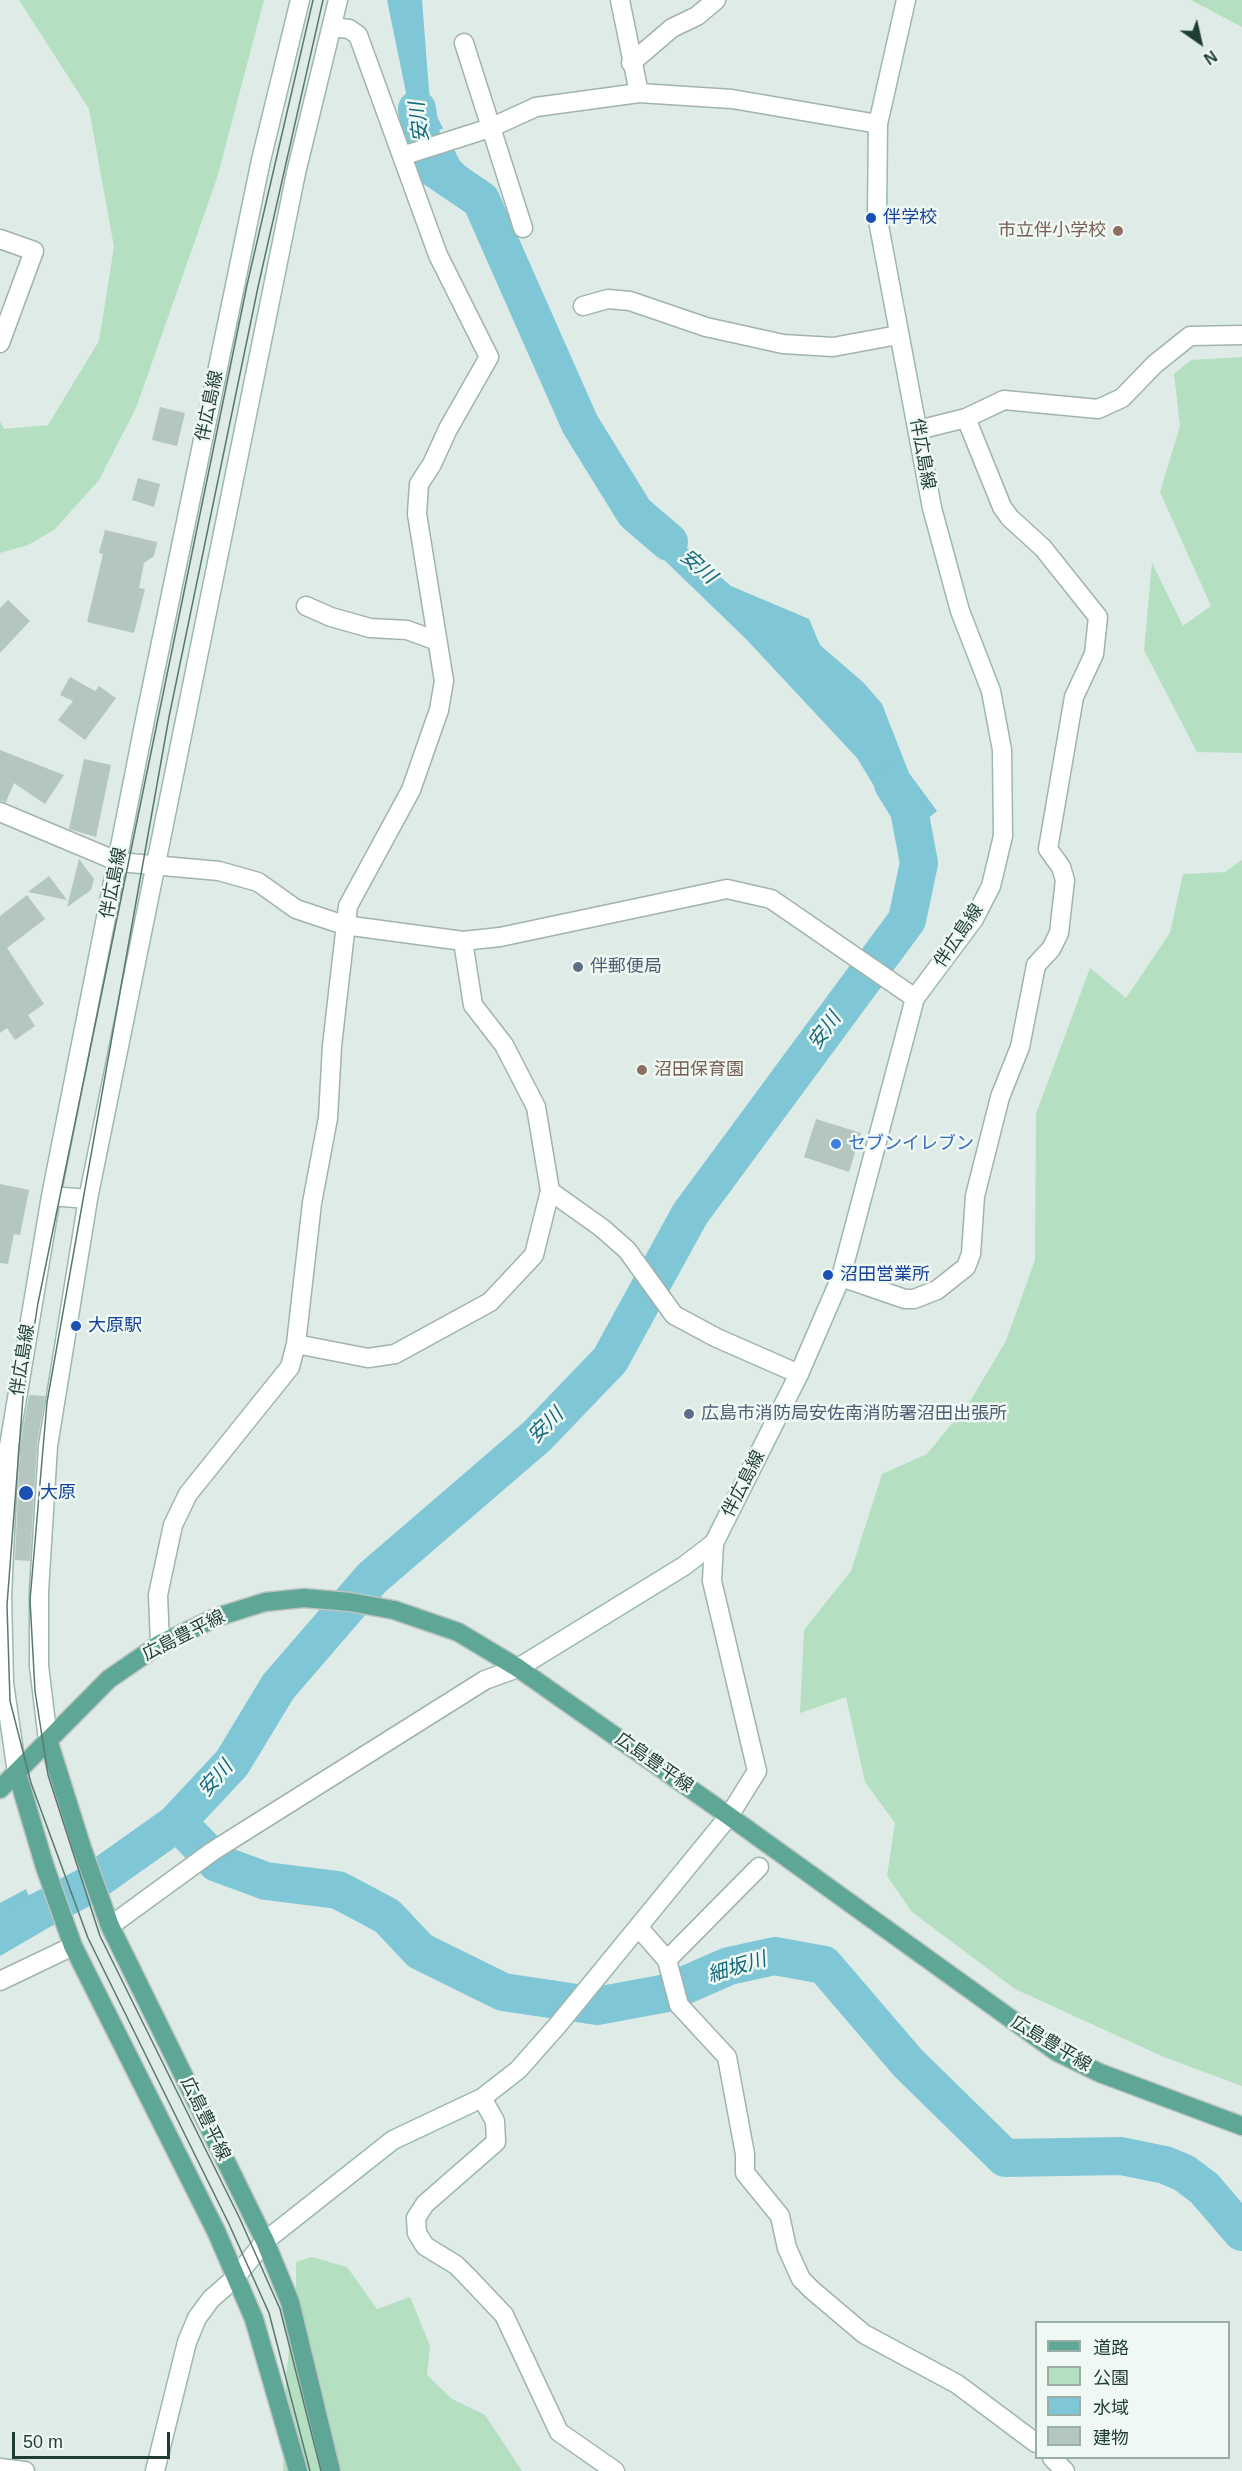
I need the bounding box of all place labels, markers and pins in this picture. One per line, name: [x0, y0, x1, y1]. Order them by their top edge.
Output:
place label: 伴学校: [883, 207, 937, 229]
marker: 伴学校: [864, 211, 878, 225]
place label: 市立伴小学校: [998, 220, 1106, 242]
marker: 市立伴小学校: [1111, 224, 1125, 238]
place label: 伴郵便局: [590, 956, 662, 978]
marker: 伴郵便局: [571, 960, 585, 974]
place label: 沼田保育園: [654, 1059, 744, 1081]
marker: 沼田保育園: [635, 1063, 649, 1077]
place label: セブンイレブン: [848, 1133, 974, 1155]
marker: セブンイレブン: [829, 1137, 843, 1151]
place label: 沼田営業所: [840, 1264, 930, 1286]
marker: 沼田営業所: [821, 1268, 835, 1282]
place label: 大原駅: [88, 1315, 142, 1337]
marker: 大原駅: [69, 1319, 83, 1333]
place label: 広島市消防局安佐南消防署沼田出張所: [701, 1403, 1007, 1425]
marker: 広島市消防局安佐南消防署沼田出張所: [682, 1407, 696, 1421]
place label: 大原: [40, 1482, 76, 1504]
marker: 大原: [17, 1484, 35, 1502]

